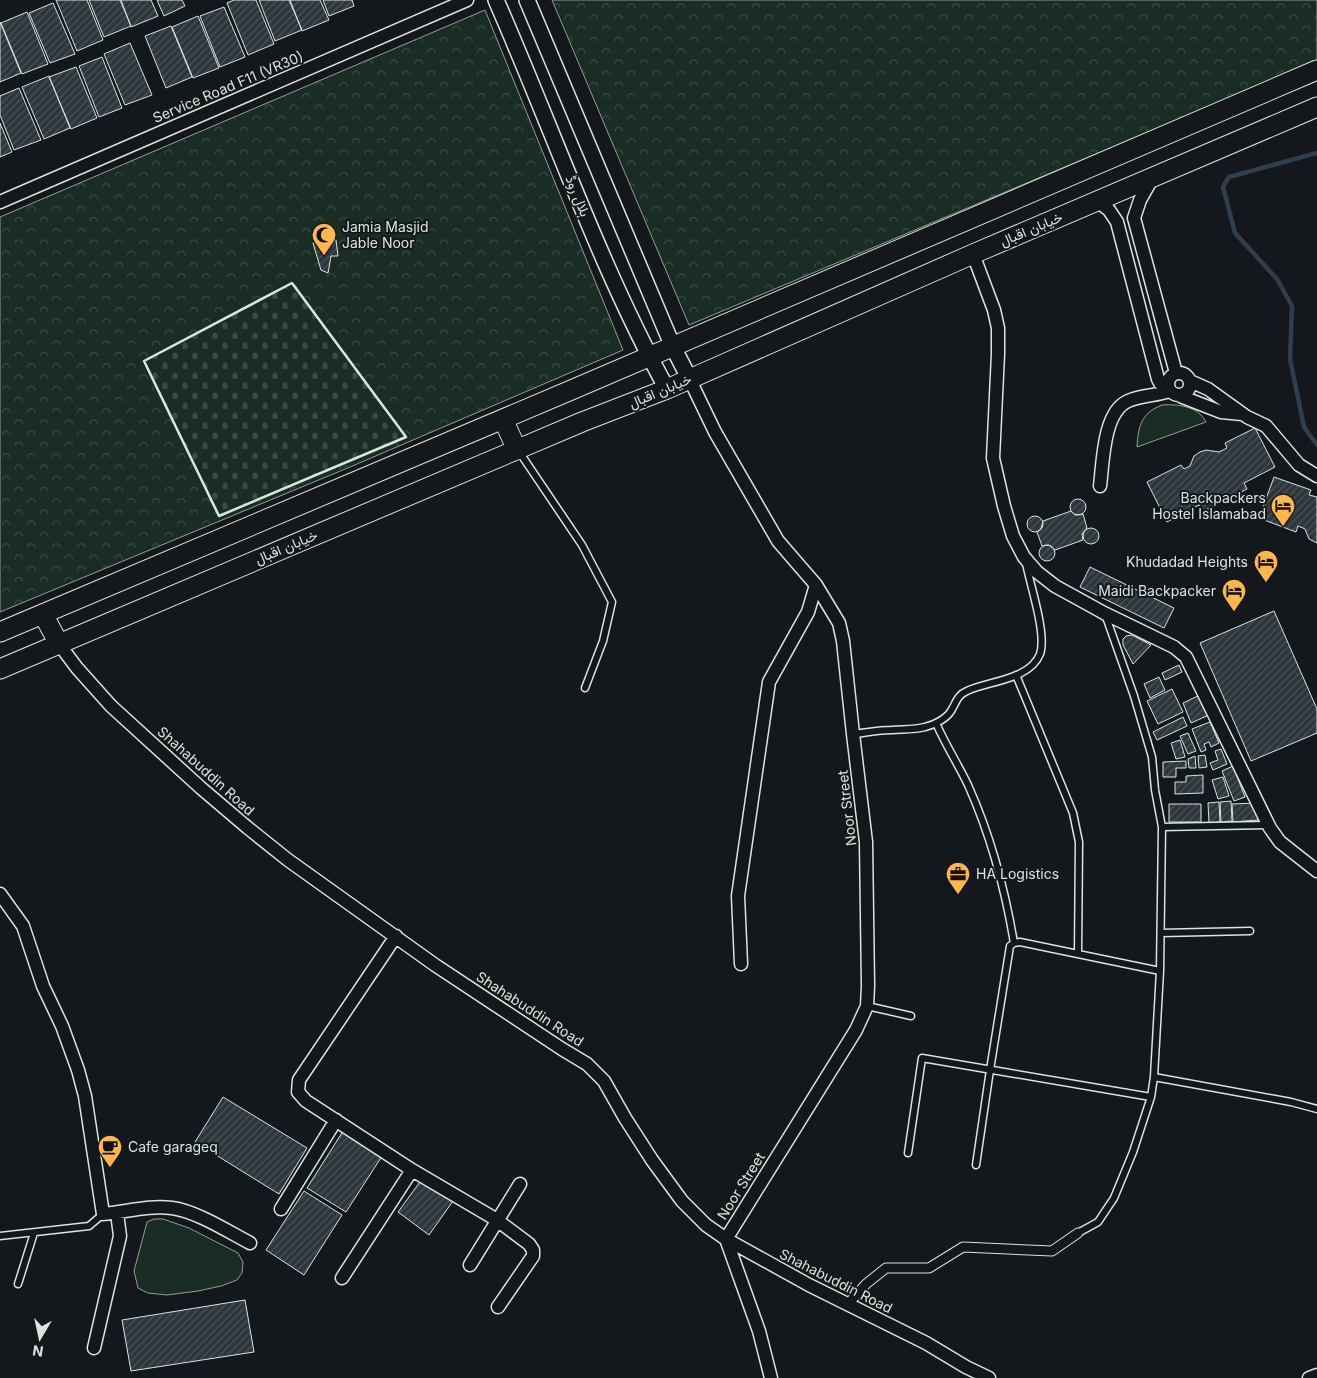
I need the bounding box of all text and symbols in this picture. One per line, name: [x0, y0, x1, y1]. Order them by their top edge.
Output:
street label: Service Road F11 (VR30): [150, 47, 306, 126]
street label: ہلال روڈ: [561, 173, 594, 220]
street label: خیابان اقبال: [997, 208, 1065, 251]
place label: Jamia Masjid Jable Noor: [342, 218, 429, 251]
mosque icon: Jamia Masjid Jable Noor: [311, 222, 337, 256]
street label: خیابان اقبال: [626, 370, 694, 413]
place label: Backpackers Hostel Islamabad: [1152, 489, 1266, 522]
hotel icon: Backpackers Hostel Islamabad: [1270, 493, 1296, 527]
street label: خیابان اقبال: [252, 526, 320, 569]
hotel icon: Khudadad Heights: [1253, 549, 1279, 583]
place label: Khudadad Heights: [1126, 553, 1248, 570]
hotel icon: Maidi Backpacker: [1221, 578, 1247, 612]
place label: Maidi Backpacker: [1098, 582, 1216, 599]
street label: Shahabuddin Road: [154, 723, 258, 819]
street label: Noor Street: [833, 769, 860, 847]
office icon: HA Logistics: [945, 861, 971, 895]
place label: HA Logistics: [976, 865, 1059, 882]
street label: Shahabuddin Road: [473, 968, 587, 1050]
cafe icon: Cafe garageq: [97, 1134, 123, 1168]
place label: Cafe garageq: [128, 1138, 218, 1155]
street label: Noor Street: [713, 1149, 768, 1222]
street label: Shahabuddin Road: [777, 1245, 896, 1316]
north arrow: [15, 1313, 65, 1363]
text: N: [31, 1342, 44, 1361]

